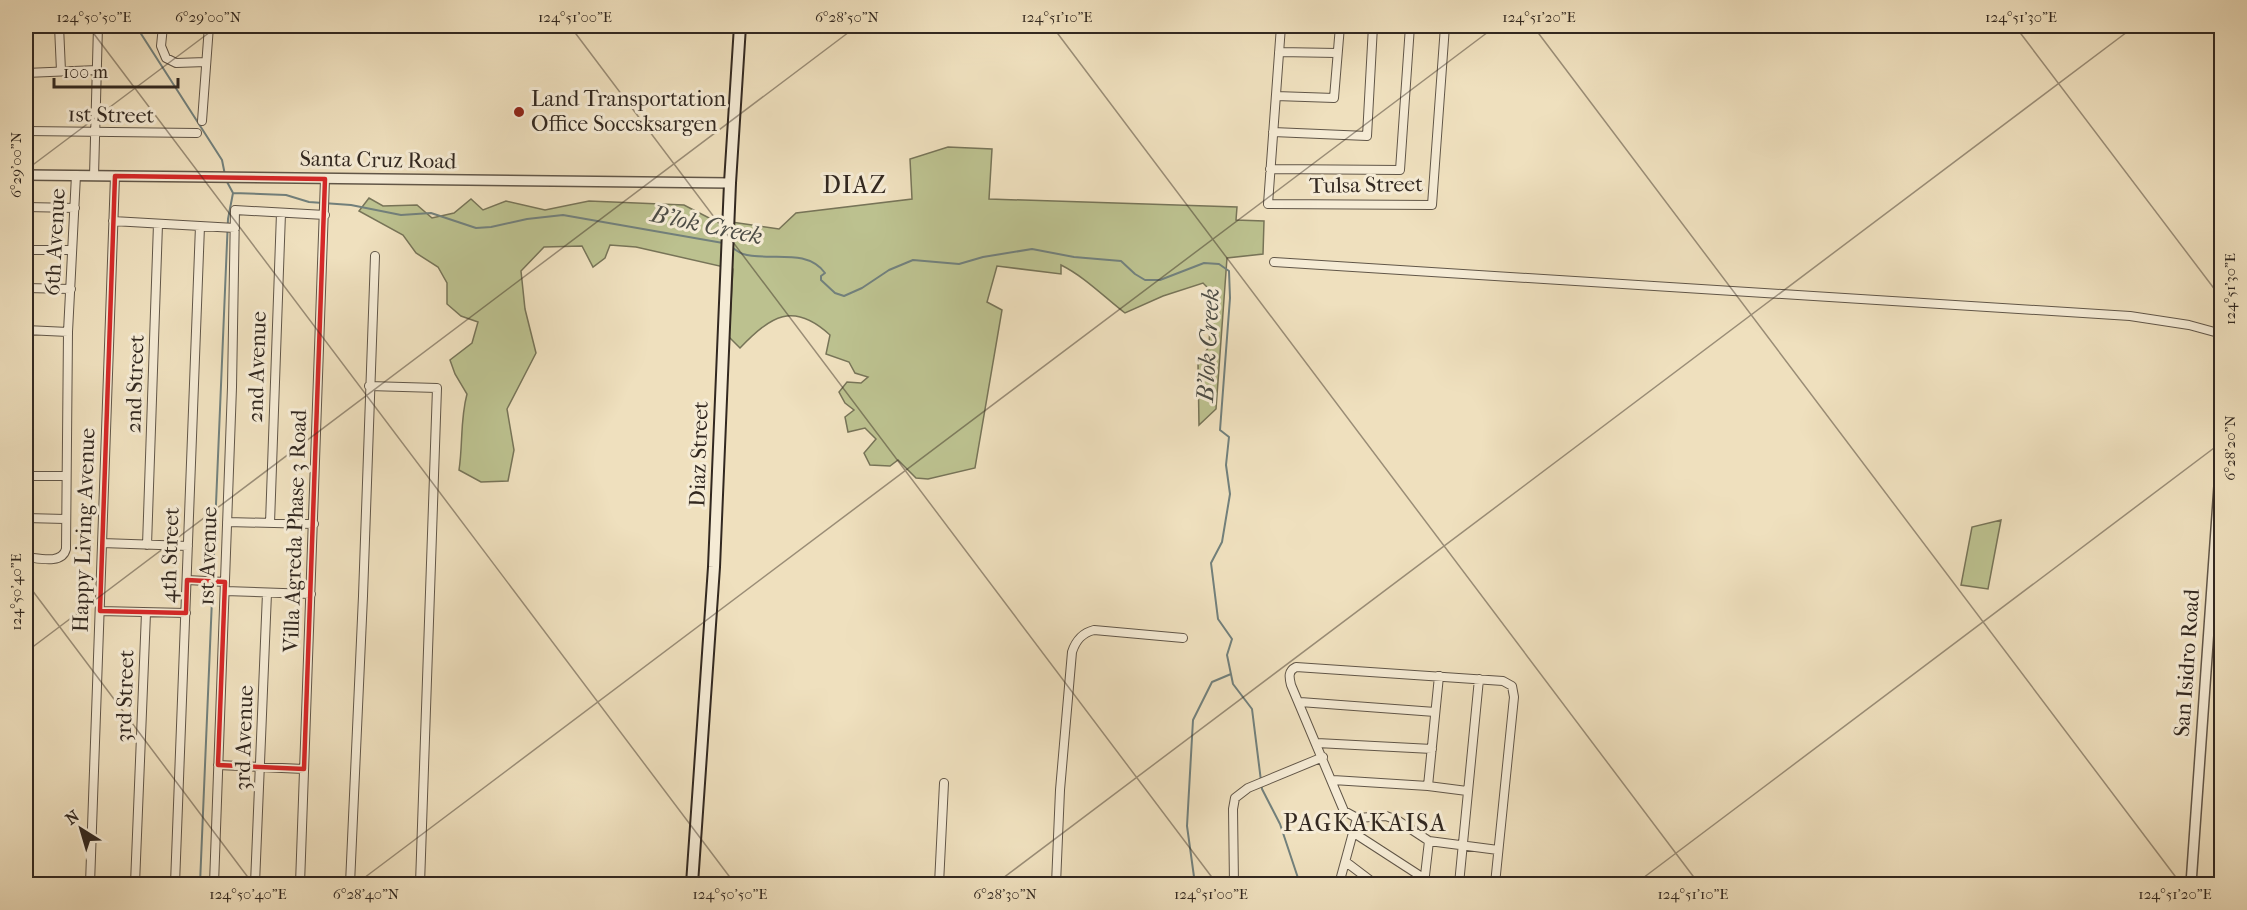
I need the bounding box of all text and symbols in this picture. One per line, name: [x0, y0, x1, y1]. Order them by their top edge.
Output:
text: 124°50'50"E: [56, 8, 132, 26]
text: 6°29'00"N: [175, 8, 242, 26]
text: 124°51'00"E: [538, 8, 612, 26]
text: 6°28'50"N: [815, 8, 880, 26]
text: 124°51'10"E: [1022, 8, 1092, 26]
text: 124°51'20"E: [1502, 8, 1576, 26]
text: 124°51'30"E: [1985, 8, 2057, 26]
scale bar: [54, 51, 178, 89]
text: 100 m: [63, 62, 108, 83]
place label: Land Transportation Office Soccsksargen: [531, 86, 726, 137]
street label: 1st Street: [67, 101, 155, 129]
marker: Land Transportation Office Soccsksargen: [512, 105, 526, 119]
text: 6°29'00"N: [7, 131, 25, 198]
street label: Santa Cruz Road: [299, 146, 458, 174]
district label: DIAZ: [822, 171, 888, 199]
street label: Tulsa Street: [1309, 171, 1423, 199]
street label: 6th Avenue: [39, 187, 71, 297]
water label: B'lok Creek: [647, 199, 765, 251]
text: 124°51'30"E: [2221, 253, 2239, 325]
water label: B'lok Creek: [1191, 288, 1225, 404]
street label: 2nd Avenue: [242, 311, 272, 423]
street label: 2nd Street: [120, 334, 150, 434]
street label: Diaz Street: [684, 400, 714, 507]
street label: Villa Agreda Phase 3 Road: [278, 408, 312, 654]
text: 6°28'20"N: [2221, 415, 2239, 481]
street label: Happy Living Avenue: [67, 427, 101, 633]
street label: 4th Street: [155, 506, 185, 603]
street label: 1st Avenue: [193, 506, 223, 606]
text: 124°50'40"E: [7, 553, 25, 631]
street label: San Isidro Road: [2169, 587, 2205, 738]
street label: 3rd Street: [110, 649, 140, 743]
street label: 3rd Avenue: [229, 685, 259, 791]
north arrow: [51, 799, 111, 859]
text: N: [62, 806, 84, 829]
district label: PAGKAKAISA: [1283, 809, 1447, 837]
text: 124°50'40"E: [209, 885, 287, 903]
text: 6°28'40"N: [333, 885, 400, 903]
text: 124°50'50"E: [692, 885, 768, 903]
text: 6°28'30"N: [973, 885, 1037, 903]
text: 124°51'00"E: [1174, 885, 1248, 903]
text: 124°51'10"E: [1658, 885, 1728, 903]
text: 124°51'20"E: [2138, 885, 2212, 903]

